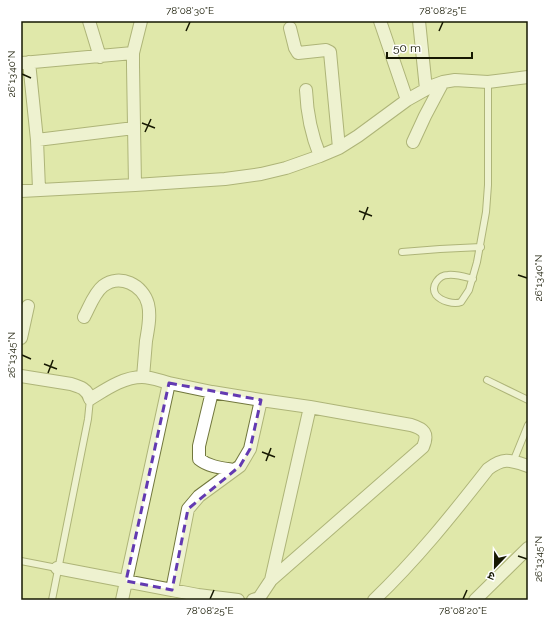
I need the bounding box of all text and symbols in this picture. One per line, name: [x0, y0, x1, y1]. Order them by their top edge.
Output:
text: 78°08'30"E: [166, 5, 214, 16]
text: 78°08'25"E: [419, 5, 467, 16]
scale bar: [387, 34, 472, 60]
text: 50 m: [393, 41, 421, 55]
text: 26°13'40"N: [6, 51, 17, 97]
text: 26°13'40"N: [533, 255, 544, 301]
text: 26°13'45"N: [6, 332, 17, 378]
text: 26°13'45"N: [533, 536, 544, 582]
north arrow: [475, 547, 515, 587]
text: उ: [486, 568, 497, 583]
text: 78°08'25"E: [186, 605, 234, 616]
text: 78°08'20"E: [439, 605, 487, 616]

